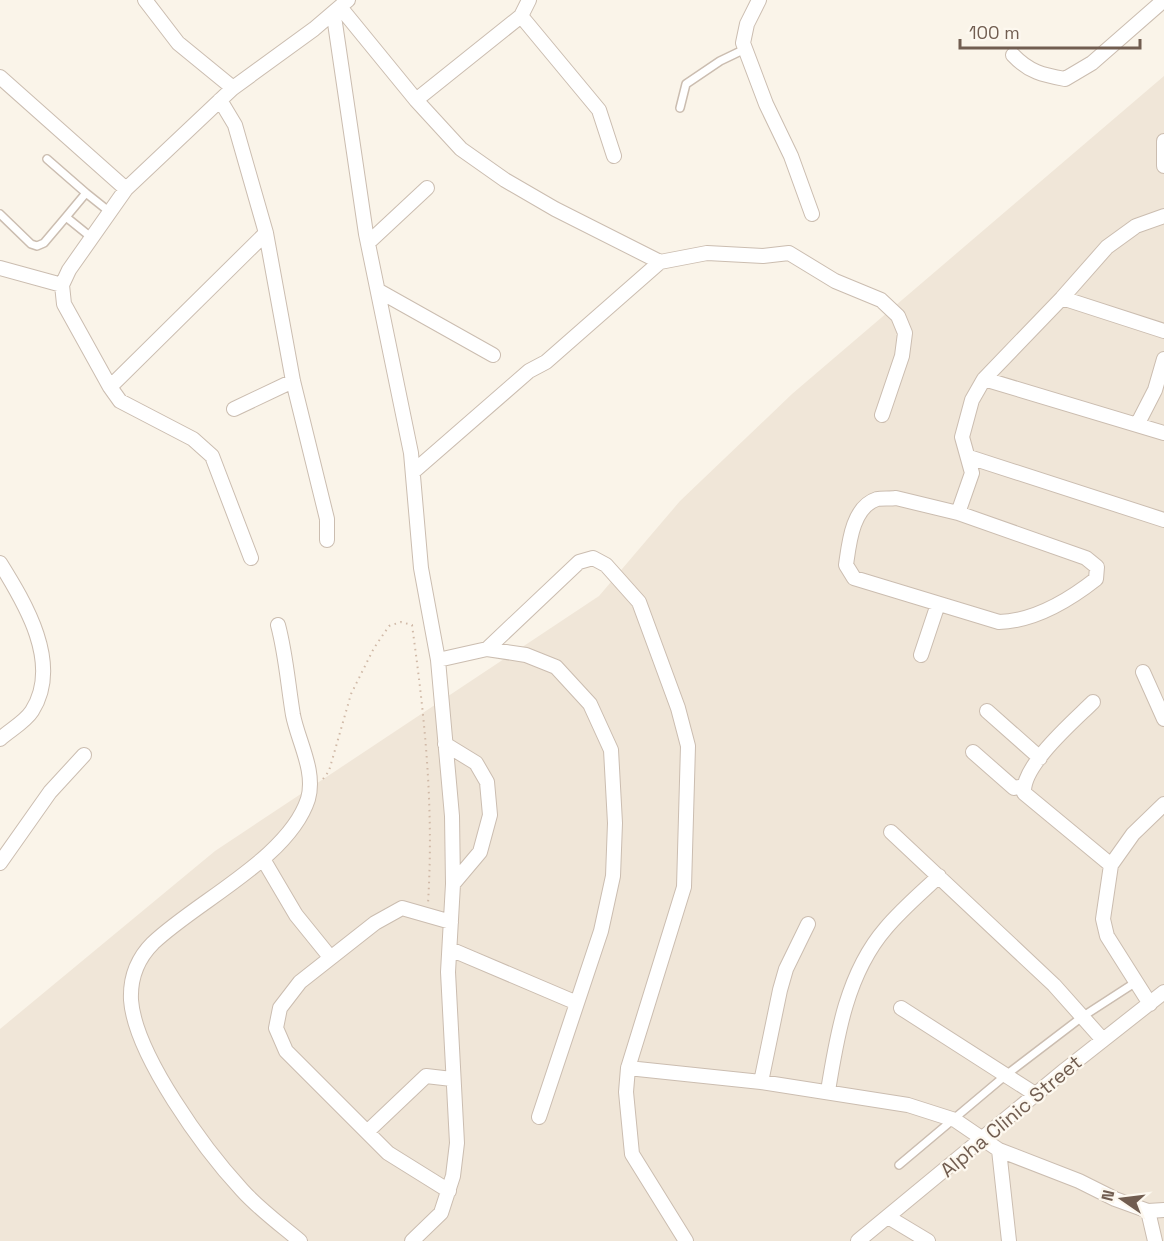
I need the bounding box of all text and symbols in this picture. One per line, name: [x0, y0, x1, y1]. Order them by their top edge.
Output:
scale bar: [960, 12, 1140, 50]
text: 100 m: [969, 21, 1020, 44]
street label: Alpha Clinic Street: [935, 1049, 1087, 1183]
north arrow: [1092, 1169, 1152, 1229]
text: N: [1096, 1188, 1119, 1203]

